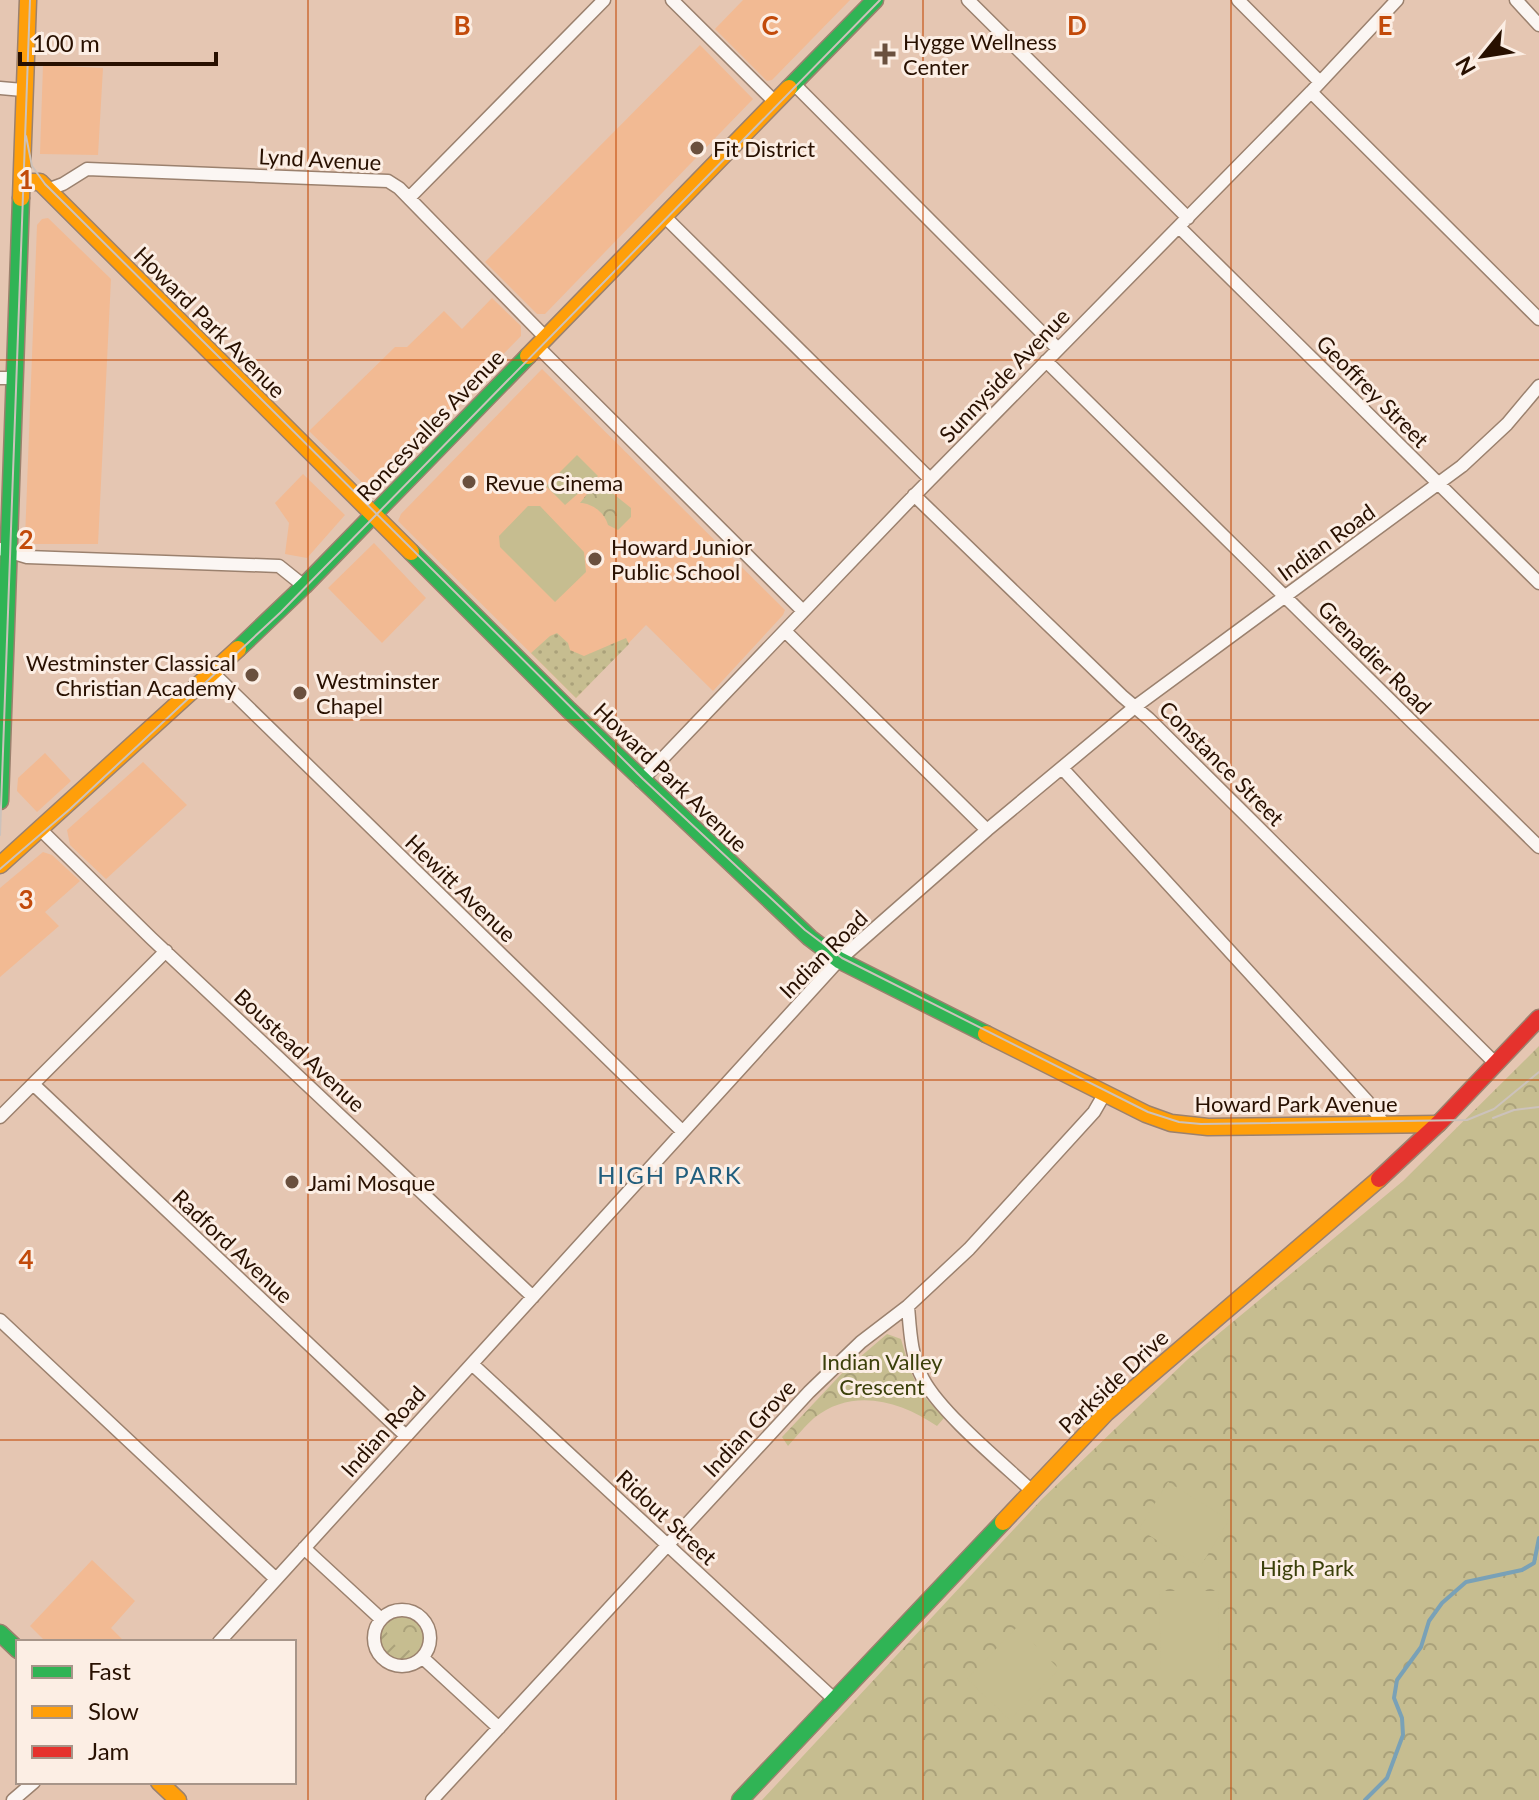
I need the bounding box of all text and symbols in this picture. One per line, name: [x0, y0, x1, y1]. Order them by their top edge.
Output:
text: B: [453, 9, 471, 41]
text: C: [761, 9, 779, 41]
text: D: [1067, 9, 1087, 41]
text: E: [1378, 9, 1392, 41]
scale bar: [20, 16, 216, 66]
north arrow: [1443, 16, 1523, 96]
text: 100 m: [32, 28, 100, 57]
place label: Hygge Wellness Center: [903, 28, 1057, 80]
marker: Hygge Wellness Center: [874, 43, 896, 65]
text: N: [1449, 52, 1481, 80]
place label: Fit District: [713, 135, 815, 162]
marker: Fit District: [688, 139, 706, 157]
street label: Lynd Avenue: [258, 142, 382, 176]
text: 1: [18, 163, 34, 195]
street label: Howard Park Avenue: [129, 241, 291, 403]
street label: Sunnyside Avenue: [933, 302, 1075, 448]
street label: Geoffrey Street: [1311, 329, 1435, 453]
street label: Roncesvalles Avenue: [351, 344, 509, 506]
place label: Revue Cinema: [485, 469, 623, 496]
marker: Revue Cinema: [460, 473, 478, 491]
street label: Indian Road: [1272, 498, 1380, 586]
text: 2: [18, 523, 34, 555]
place label: Howard Junior Public School: [611, 533, 752, 585]
marker: Howard Junior Public School: [586, 550, 604, 568]
street label: Grenadier Road: [1313, 595, 1437, 719]
place label: Westminster Classical Christian Academy: [26, 649, 237, 701]
marker: Westminster Classical Christian Academy: [243, 666, 261, 684]
place label: Westminster Chapel: [316, 667, 439, 719]
marker: Westminster Chapel: [291, 684, 309, 702]
street label: Constance Street: [1154, 695, 1290, 831]
street label: Howard Park Avenue: [589, 697, 753, 857]
street label: Hewitt Avenue: [400, 829, 522, 947]
text: 3: [18, 883, 34, 915]
street label: Indian Road: [773, 904, 873, 1004]
street label: Boustead Avenue: [229, 983, 371, 1117]
street label: Howard Park Avenue: [1194, 1090, 1398, 1117]
district label: HIGH PARK: [597, 1160, 743, 1189]
place label: Jami Mosque: [308, 1169, 435, 1196]
marker: Jami Mosque: [283, 1173, 301, 1191]
street label: Radford Avenue: [167, 1184, 299, 1308]
text: 4: [18, 1243, 34, 1275]
street label: Parkside Drive: [1053, 1323, 1173, 1439]
park label: Indian Valley Crescent: [821, 1348, 943, 1400]
street label: Indian Grove: [697, 1374, 801, 1482]
street label: Indian Road: [335, 1380, 431, 1482]
street label: Ridout Street: [611, 1464, 723, 1570]
park label: High Park: [1260, 1554, 1355, 1581]
legend: [16, 1640, 296, 1784]
text: Fast: [88, 1656, 131, 1685]
text: Slow: [88, 1696, 139, 1725]
text: Jam: [88, 1736, 129, 1765]

